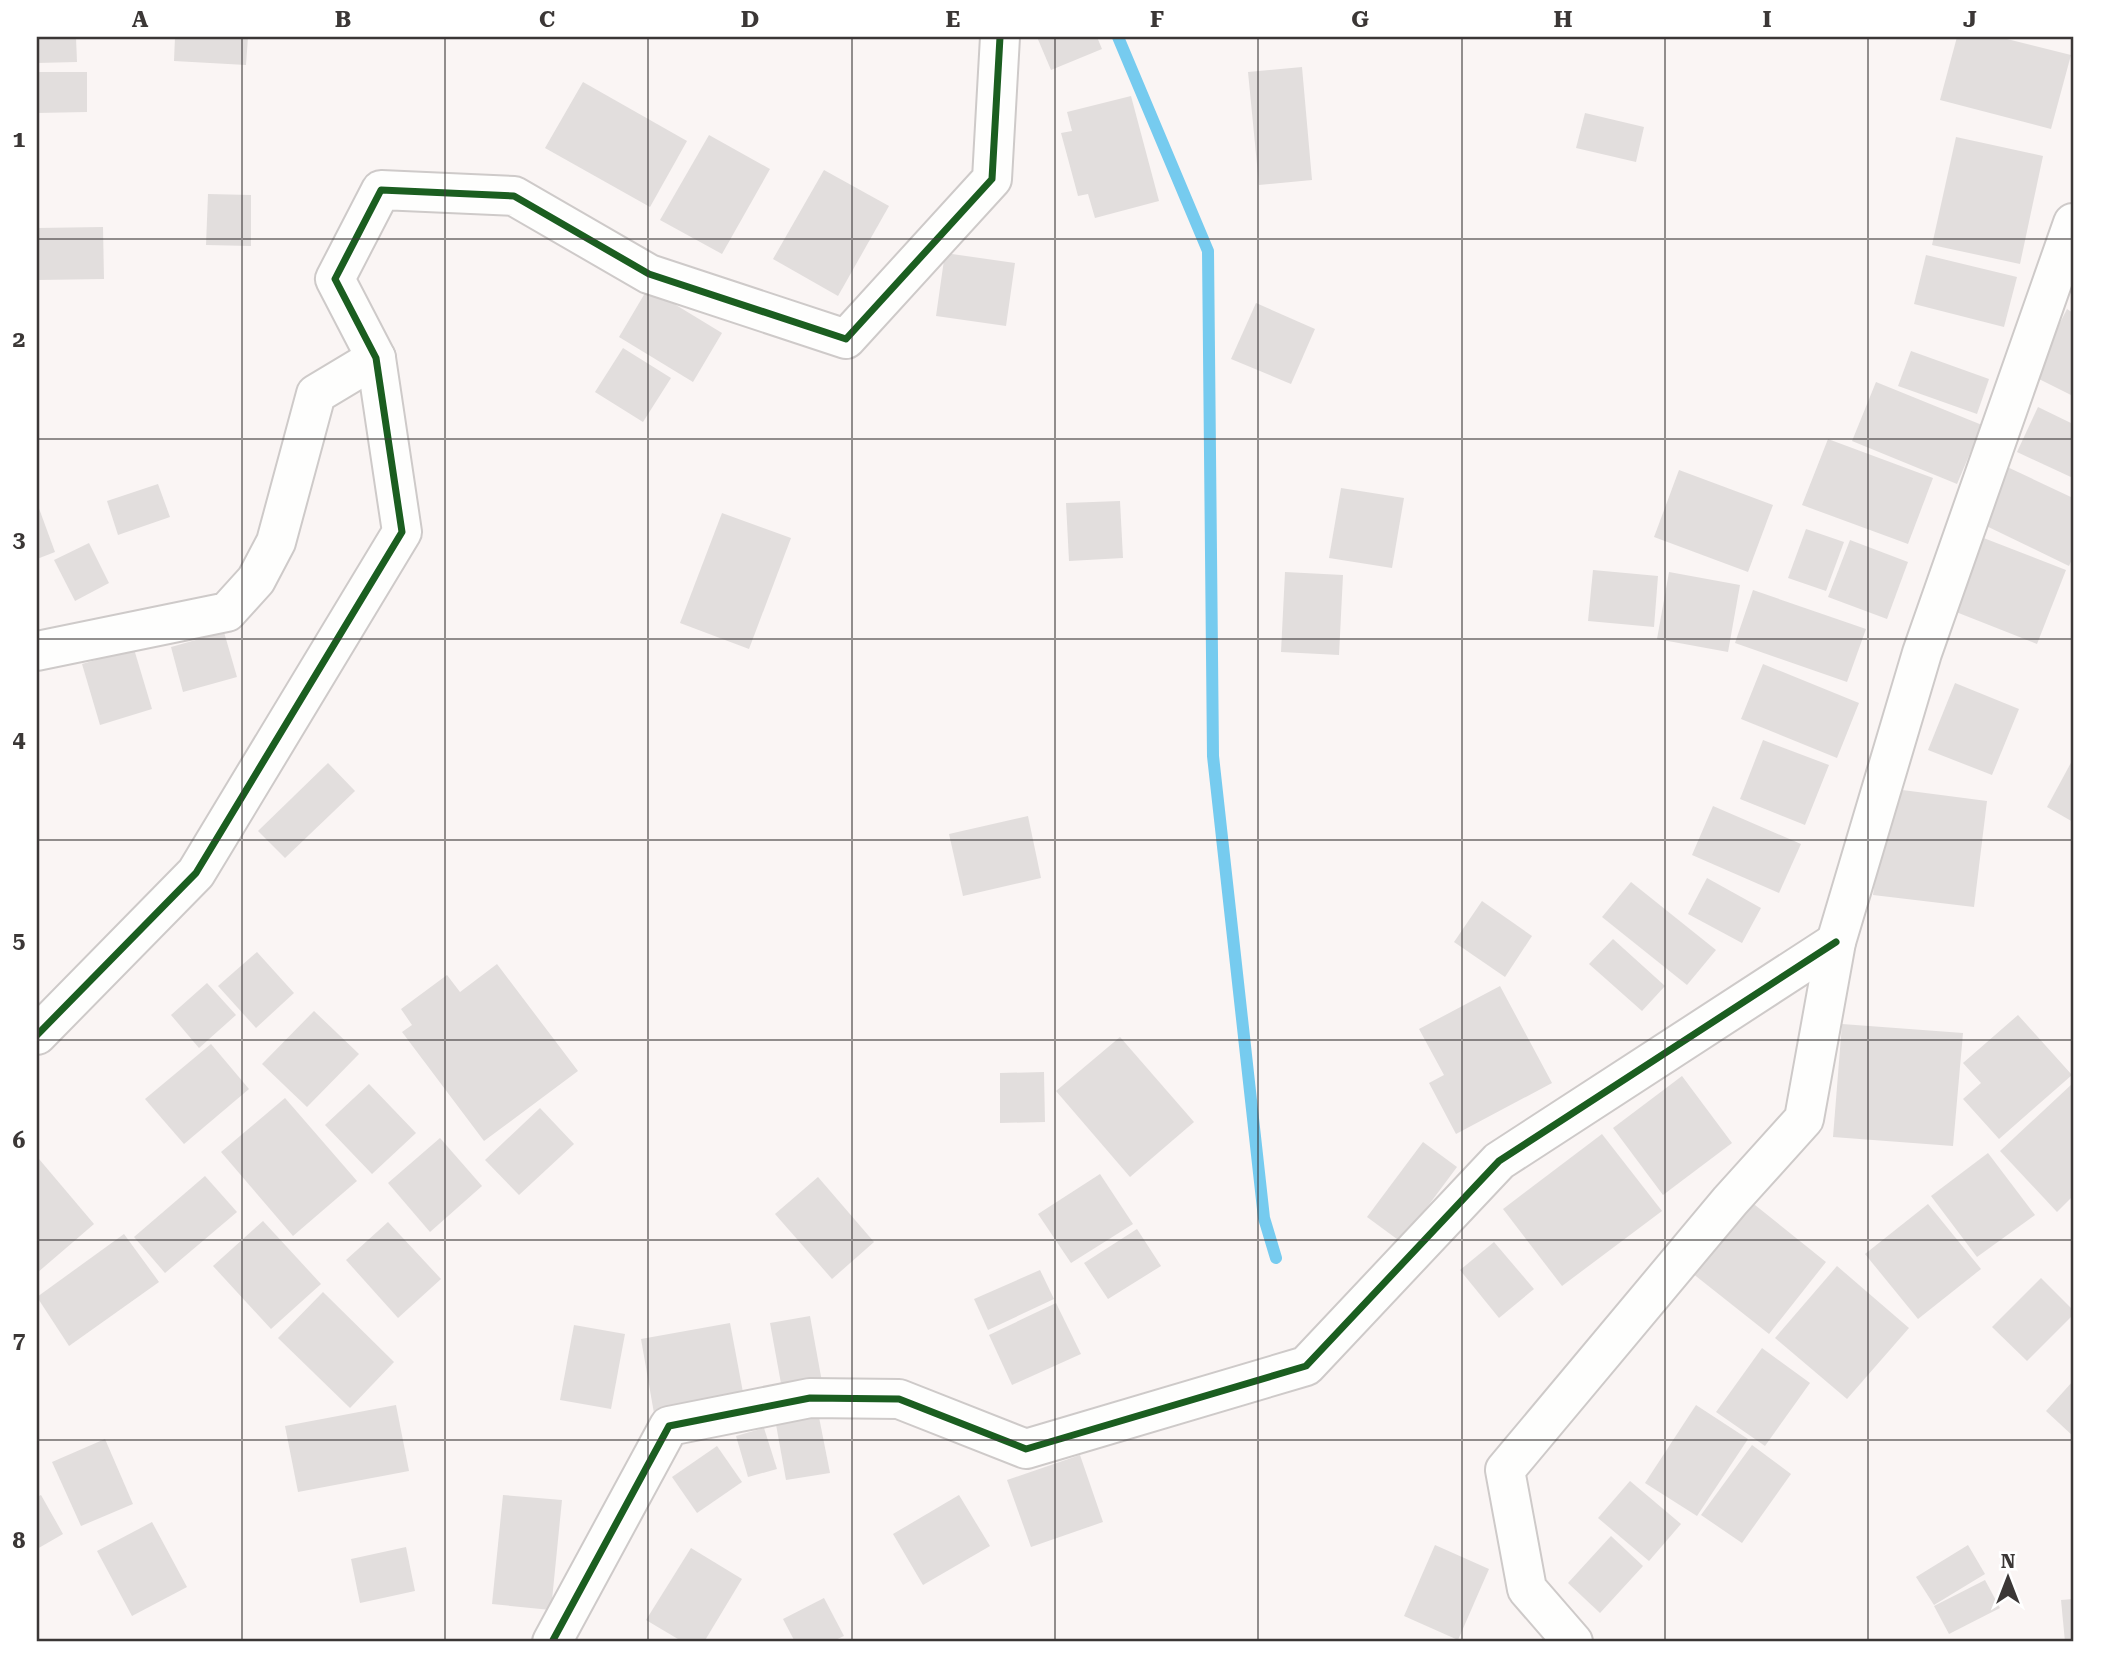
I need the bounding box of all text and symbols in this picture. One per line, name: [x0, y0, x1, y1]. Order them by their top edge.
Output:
text: A: [132, 6, 149, 33]
text: B: [335, 6, 351, 33]
text: C: [539, 6, 555, 33]
text: D: [741, 6, 759, 33]
text: E: [946, 6, 960, 33]
text: F: [1150, 6, 1164, 33]
text: G: [1351, 6, 1369, 33]
text: H: [1554, 6, 1573, 33]
text: I: [1762, 6, 1772, 33]
text: J: [1963, 6, 1977, 33]
text: 1: [13, 126, 26, 153]
text: 2: [13, 326, 25, 353]
text: 3: [13, 526, 26, 553]
text: 4: [13, 726, 26, 753]
text: 5: [13, 927, 26, 954]
text: 6: [13, 1127, 26, 1154]
text: 7: [13, 1327, 26, 1354]
text: 8: [13, 1527, 26, 1554]
north arrow: [1974, 1542, 2044, 1612]
text: N: [2001, 1550, 2016, 1573]

